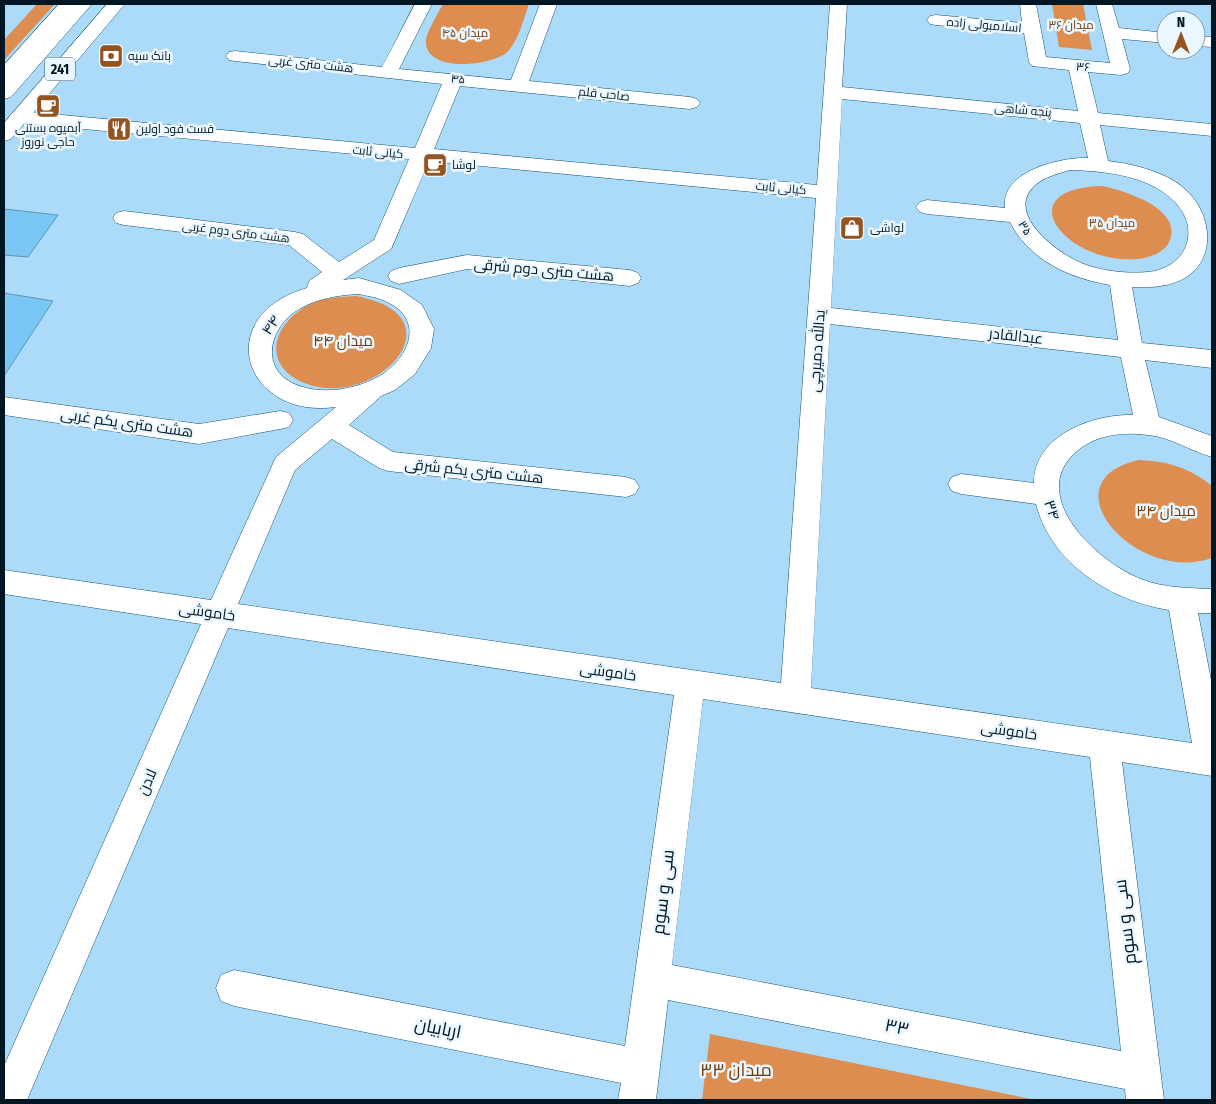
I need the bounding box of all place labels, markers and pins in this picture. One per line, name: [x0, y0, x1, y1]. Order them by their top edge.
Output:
bank icon: بانک سپه: [98, 43, 124, 69]
place label: بانک سپه: [128, 49, 171, 64]
cafe icon: آبمیوه بستنی حاجی نوروز: [35, 93, 61, 119]
restaurant icon: فست فود اولین: [106, 116, 132, 142]
place label: آبمیوه بستنی حاجی نوروز: [15, 121, 82, 149]
place label: فست فود اولین: [136, 122, 214, 136]
cafe icon: لوشا: [422, 152, 448, 178]
place label: لوشا: [452, 158, 476, 172]
shop icon: لواشی: [839, 215, 865, 241]
place label: لواشی: [870, 221, 904, 235]

